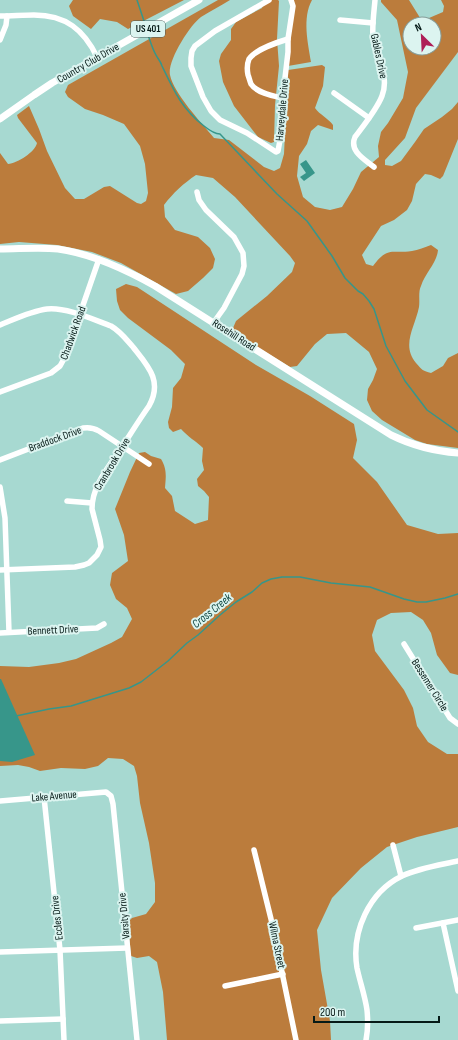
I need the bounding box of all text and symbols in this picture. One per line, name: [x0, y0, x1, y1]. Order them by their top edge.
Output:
north arrow: [402, 16, 442, 56]
text: N: [413, 20, 424, 34]
road number: US 401: [131, 21, 165, 37]
street label: Gables Drive: [368, 32, 390, 80]
street label: Country Club Drive: [55, 40, 121, 86]
street label: Harveydale Drive: [273, 79, 291, 141]
street label: Chadwick Road: [57, 304, 89, 361]
street label: Rosehill Road: [210, 316, 258, 354]
street label: Braddock Drive: [27, 423, 83, 455]
street label: Cranbrook Drive: [91, 435, 133, 493]
water label: Cross Creek: [189, 590, 235, 632]
street label: Bennett Drive: [27, 622, 79, 638]
street label: Bessemer Circle: [409, 656, 451, 714]
street label: Lake Avenue: [31, 788, 77, 804]
street label: Varsity Drive: [116, 892, 132, 940]
street label: Eccles Drive: [48, 895, 66, 941]
street label: Wilma Street: [266, 920, 288, 970]
scale bar: [314, 998, 439, 1024]
text: 200 m: [320, 1005, 346, 1020]

